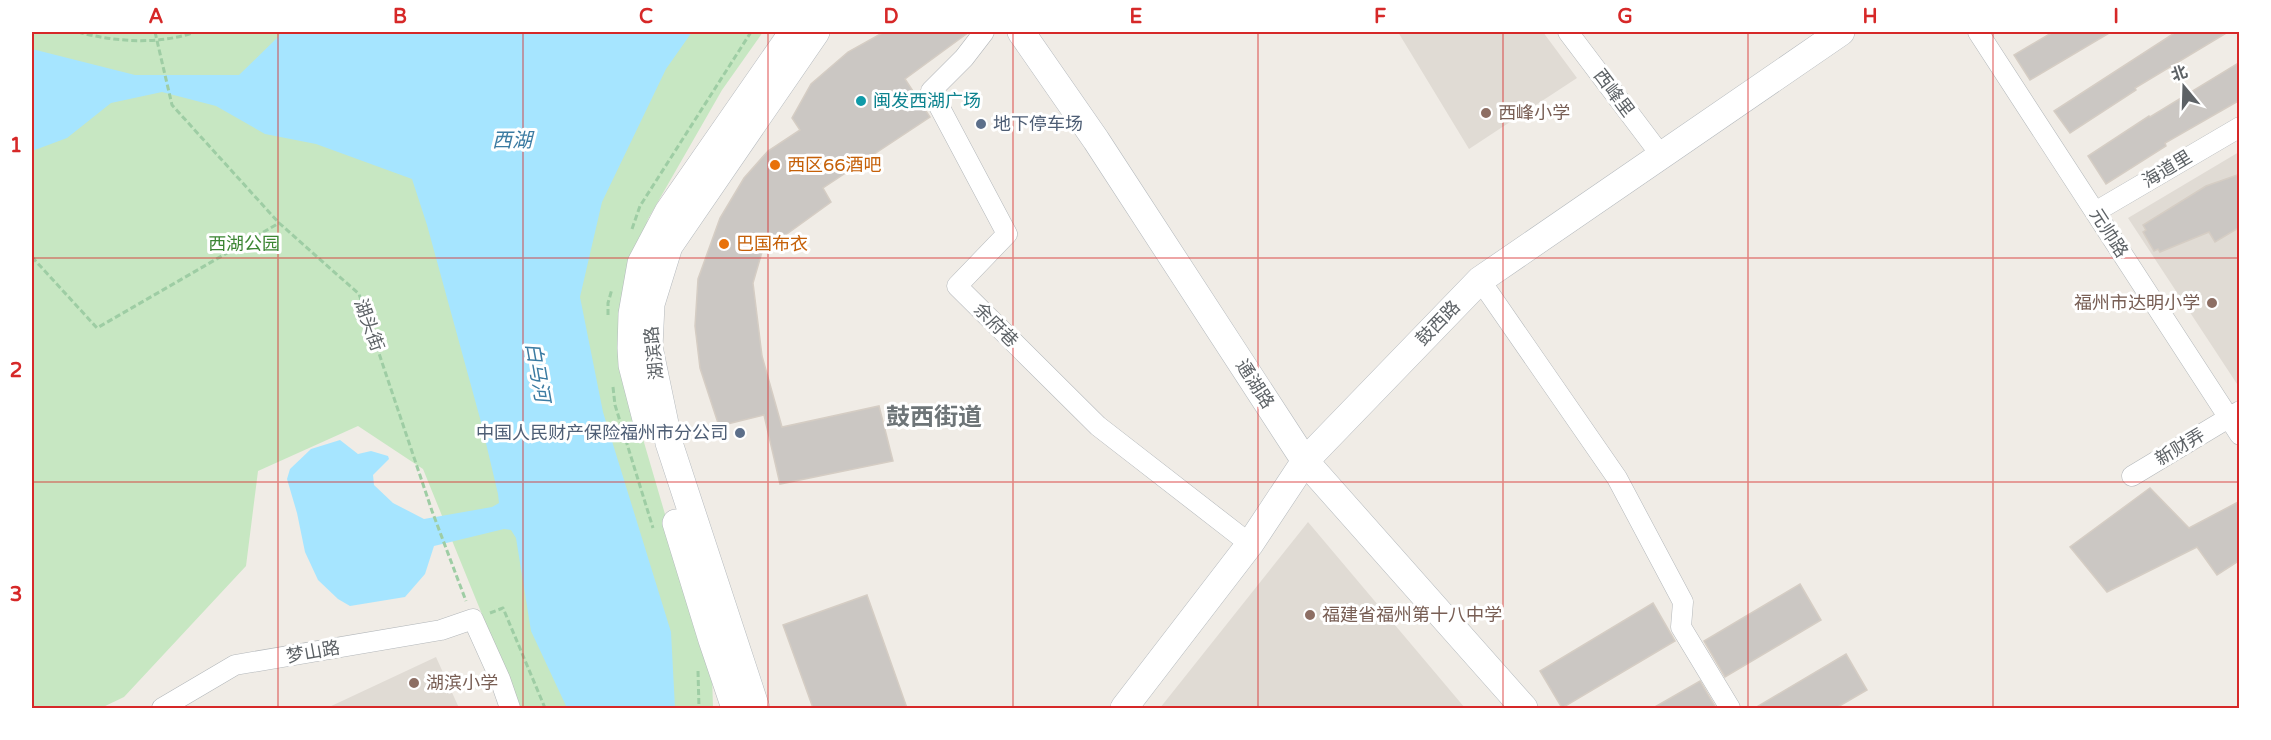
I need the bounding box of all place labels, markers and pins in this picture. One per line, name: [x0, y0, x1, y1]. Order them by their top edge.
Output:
place label: 闽发西湖广场: [873, 90, 981, 112]
marker: 闽发西湖广场: [854, 94, 868, 108]
place label: 西峰小学: [1498, 102, 1570, 124]
marker: 西峰小学: [1479, 106, 1493, 120]
place label: 地下停车场: [993, 113, 1083, 135]
marker: 地下停车场: [974, 117, 988, 131]
place label: 西区66酒吧: [787, 154, 882, 176]
marker: 西区66酒吧: [768, 158, 782, 172]
place label: 巴国布衣: [736, 233, 808, 255]
marker: 巴国布衣: [717, 237, 731, 251]
place label: 福州市达明小学: [2074, 292, 2200, 314]
marker: 福州市达明小学: [2205, 296, 2219, 310]
place label: 中国人民财产保险福州市分公司: [476, 422, 728, 444]
marker: 中国人民财产保险福州市分公司: [733, 426, 747, 440]
place label: 福建省福州第十八中学: [1322, 604, 1502, 626]
marker: 福建省福州第十八中学: [1303, 608, 1317, 622]
place label: 湖滨小学: [426, 672, 498, 694]
marker: 湖滨小学: [407, 676, 421, 690]

